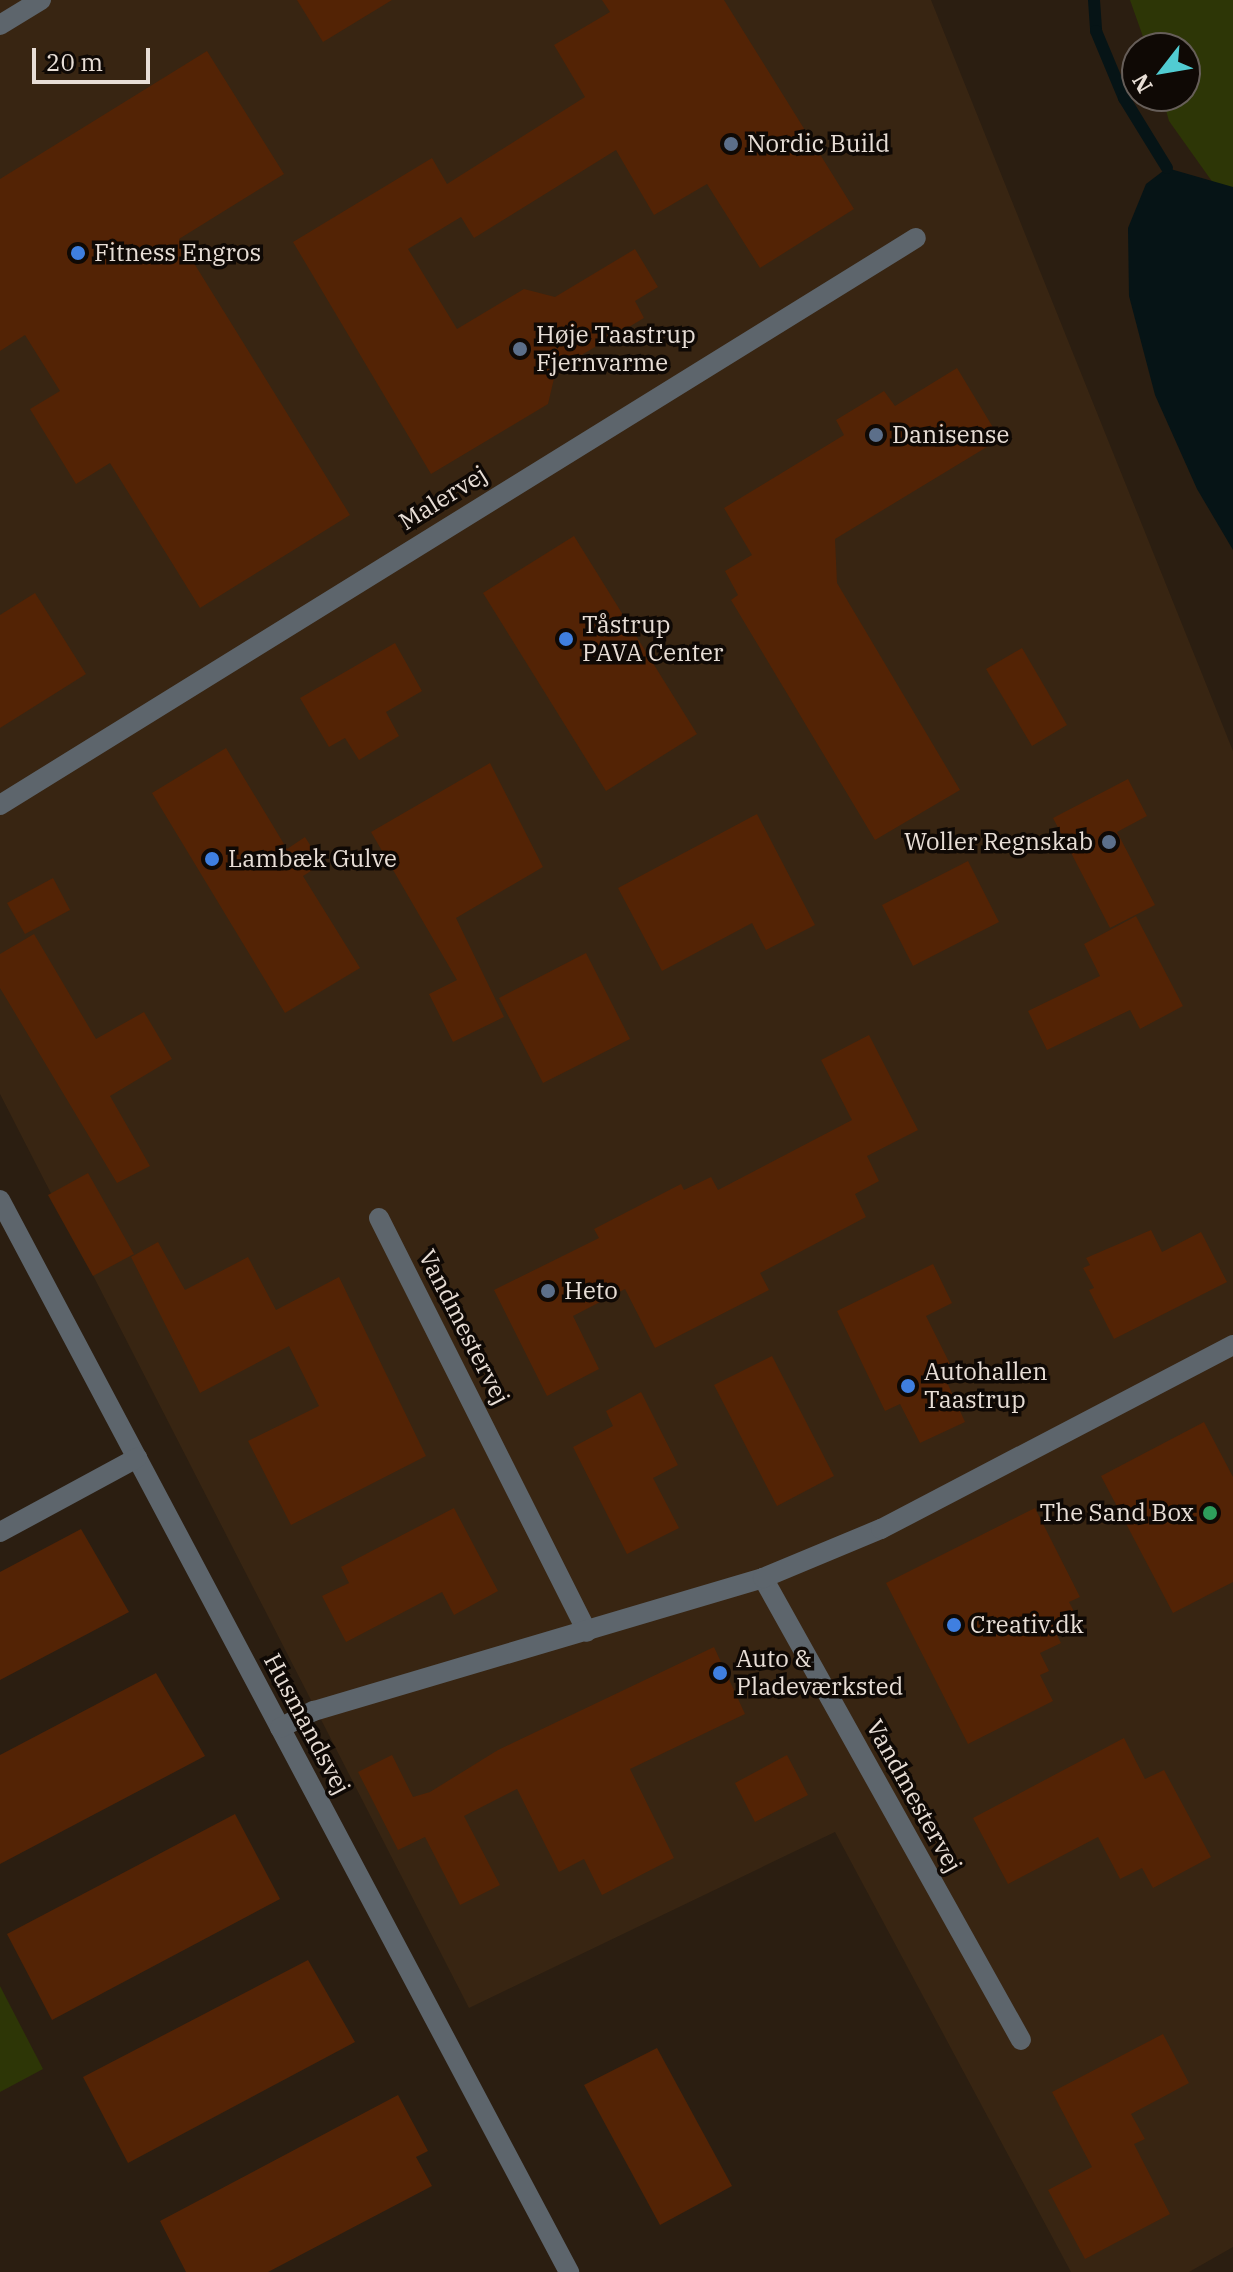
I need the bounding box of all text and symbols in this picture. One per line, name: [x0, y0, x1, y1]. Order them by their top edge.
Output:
scale bar: [36, 32, 154, 82]
north arrow: [1121, 32, 1201, 112]
text: 20 m: [46, 46, 103, 78]
text: N: [1125, 69, 1159, 99]
place label: Nordic Build: [747, 130, 890, 158]
marker: Nordic Build: [722, 135, 740, 153]
place label: Fitness Engros: [94, 239, 261, 267]
marker: Fitness Engros: [69, 244, 87, 262]
place label: Høje Taastrup Fjernvarme: [536, 321, 696, 377]
marker: Høje Taastrup Fjernvarme: [511, 340, 529, 358]
place label: Danisense: [892, 421, 1009, 449]
marker: Danisense: [867, 426, 885, 444]
street label: Malervej: [394, 460, 492, 536]
place label: Tåstrup PAVA Center: [582, 611, 723, 667]
marker: Tåstrup PAVA Center: [557, 630, 575, 648]
place label: Woller Regnskab: [904, 828, 1093, 856]
marker: Woller Regnskab: [1100, 833, 1118, 851]
place label: Lambæk Gulve: [228, 845, 397, 873]
marker: Lambæk Gulve: [203, 850, 221, 868]
street label: Vandmestervej: [413, 1245, 515, 1409]
place label: Heto: [564, 1277, 618, 1305]
marker: Heto: [539, 1282, 557, 1300]
place label: Autohallen Taastrup: [924, 1358, 1048, 1414]
marker: Autohallen Taastrup: [899, 1377, 917, 1395]
place label: The Sand Box: [1040, 1499, 1194, 1527]
marker: The Sand Box: [1201, 1504, 1219, 1522]
place label: Creativ.dk: [970, 1611, 1084, 1639]
marker: Creativ.dk: [945, 1616, 963, 1634]
place label: Auto & Pladeværksted: [736, 1645, 903, 1701]
street label: Husmandsvej: [258, 1649, 356, 1799]
marker: Auto & Pladeværksted: [711, 1664, 729, 1682]
street label: Vandmestervej: [860, 1715, 968, 1877]

